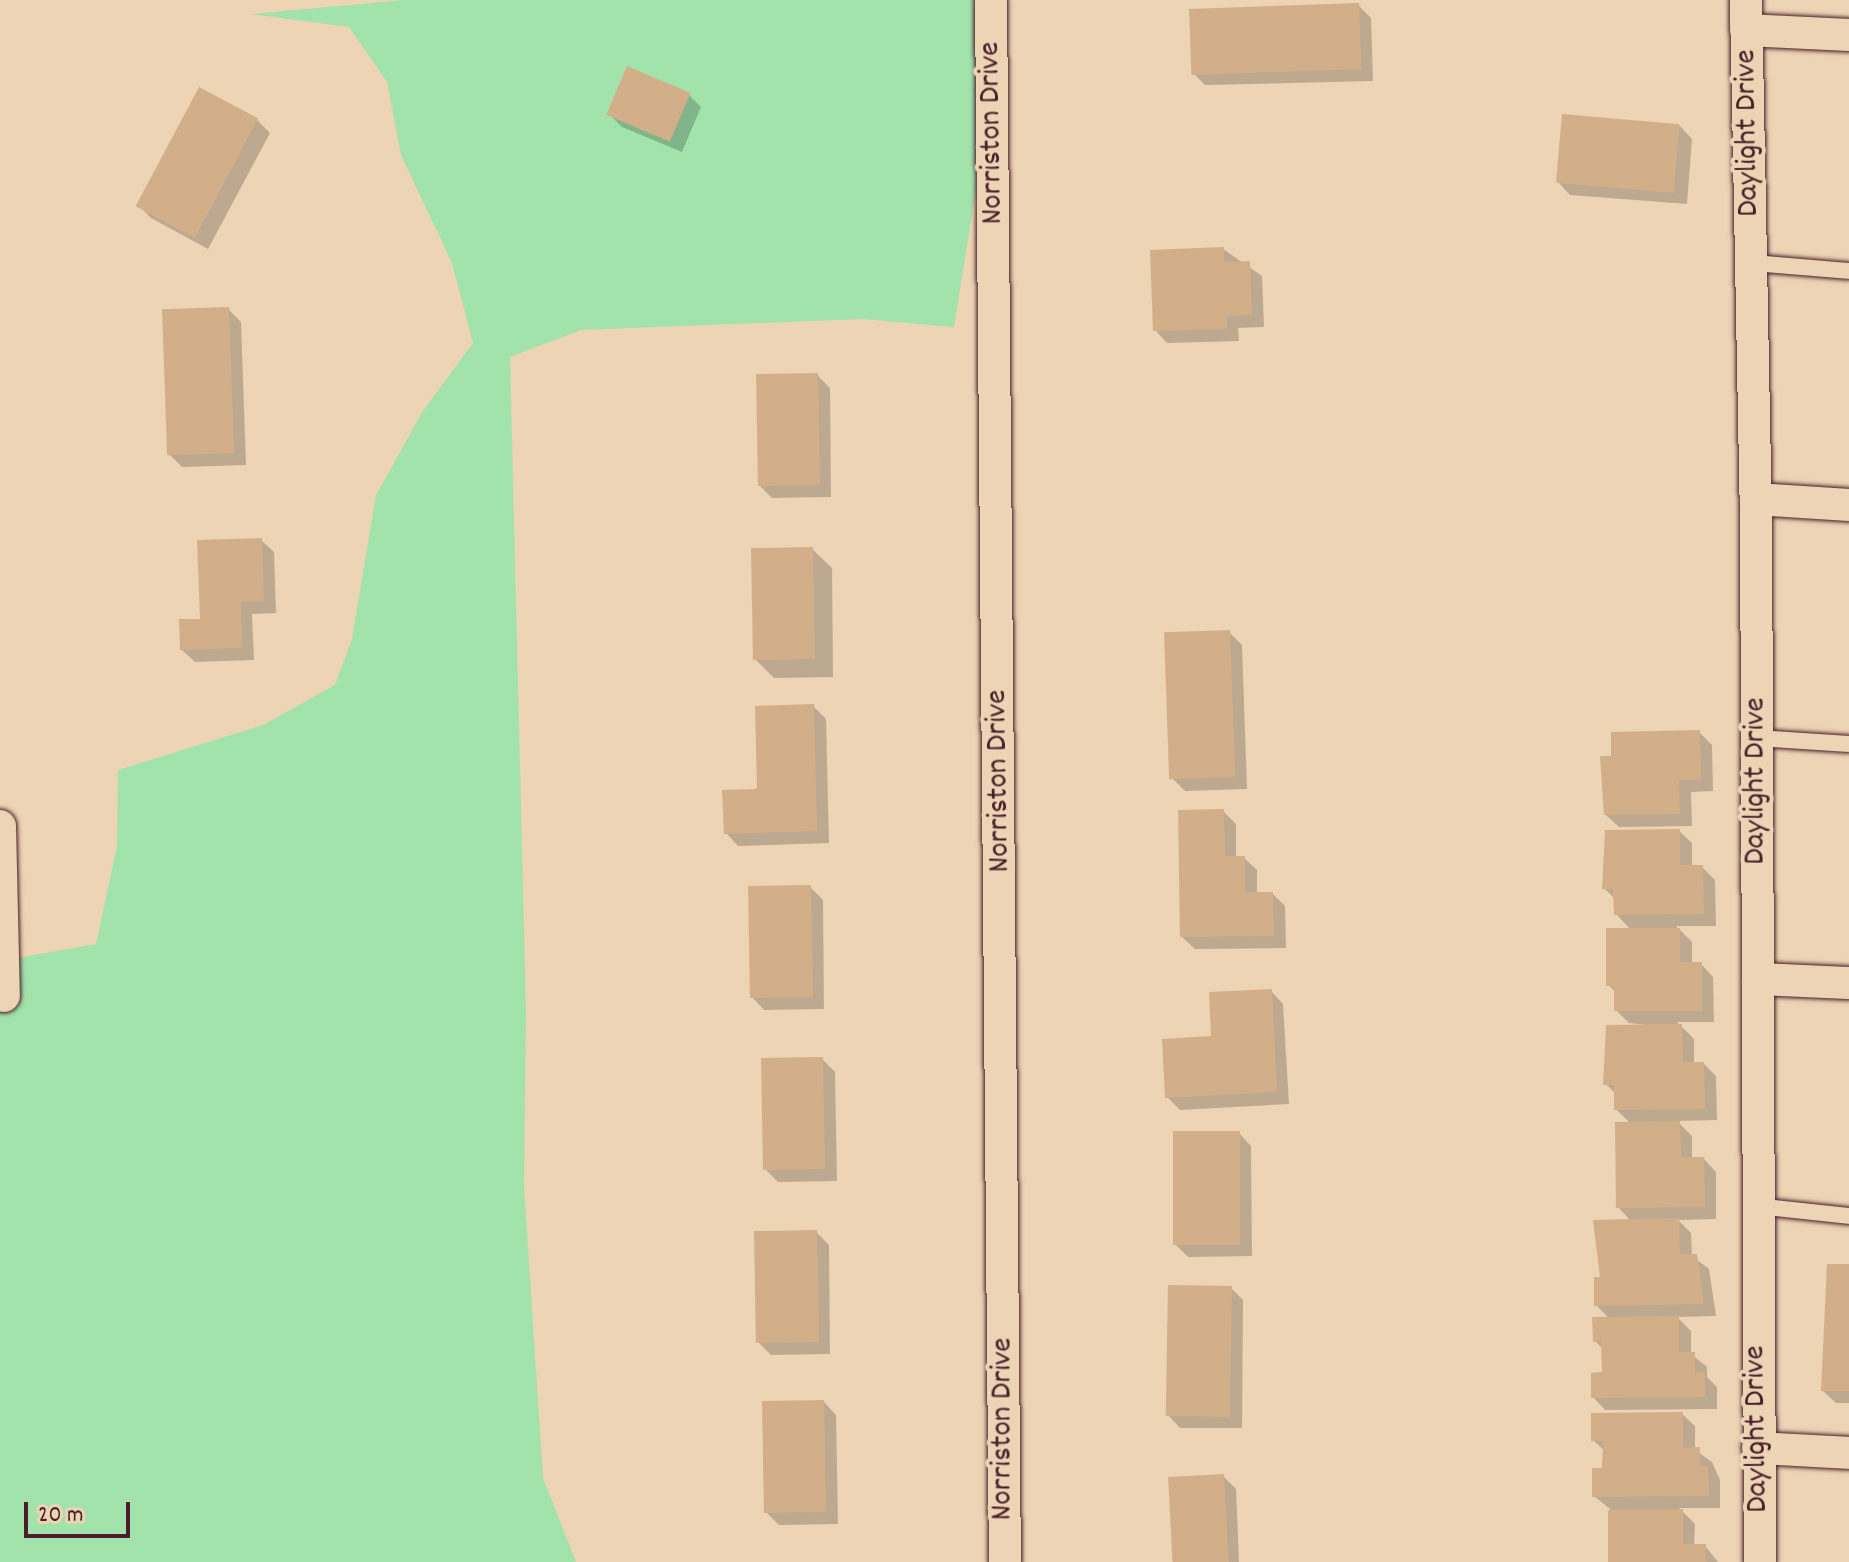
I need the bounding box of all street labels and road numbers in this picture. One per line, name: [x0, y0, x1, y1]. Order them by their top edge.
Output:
street label: Norriston Drive: [972, 41, 1014, 225]
street label: Daylight Drive: [1728, 49, 1770, 217]
street label: Norriston Drive: [979, 689, 1021, 873]
street label: Daylight Drive: [1738, 697, 1776, 865]
street label: Norriston Drive: [985, 1338, 1023, 1520]
street label: Daylight Drive: [1737, 1345, 1779, 1513]

